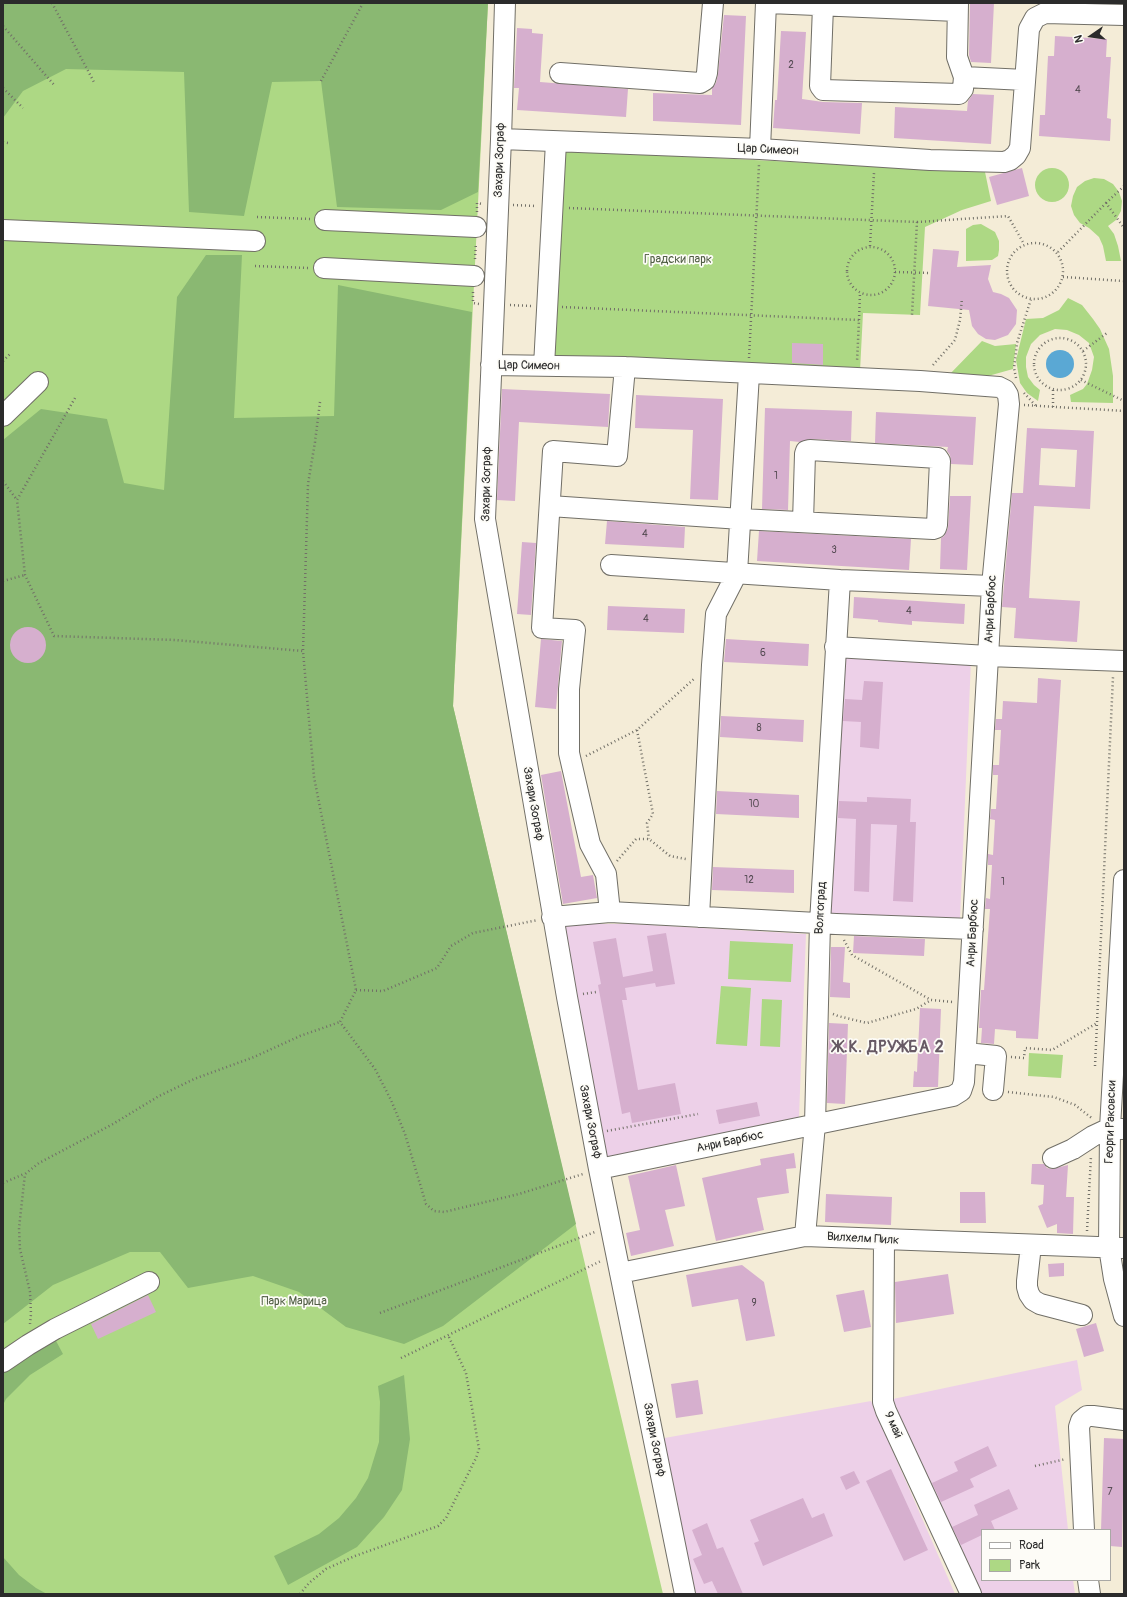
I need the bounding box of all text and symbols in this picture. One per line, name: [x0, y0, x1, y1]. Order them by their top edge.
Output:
north arrow: [1071, 16, 1111, 56]
text: N: [1072, 34, 1086, 44]
house number: 2: [788, 59, 794, 71]
house number: 4: [1075, 84, 1081, 96]
street label: Захари Зограф: [491, 122, 509, 198]
street label: Цар Симеон: [737, 141, 799, 159]
park label: Градски парк: [644, 253, 712, 267]
street label: Цар Симеон: [498, 358, 560, 374]
street label: Захари Зограф: [479, 446, 495, 522]
house number: 1: [774, 470, 778, 482]
house number: 4: [642, 528, 648, 540]
house number: 3: [831, 544, 837, 556]
street label: Анри Барбюс: [982, 575, 1000, 643]
house number: 4: [906, 605, 912, 617]
house number: 4: [643, 613, 649, 625]
house number: 6: [760, 647, 766, 659]
house number: 8: [756, 722, 762, 734]
street label: Захари Зограф: [519, 766, 547, 842]
house number: 10: [749, 798, 759, 810]
house number: 12: [744, 874, 754, 886]
house number: 1: [1001, 876, 1005, 888]
street label: Волгоград: [812, 881, 830, 935]
street label: Анри Барбюс: [964, 899, 982, 967]
district label: Ж.К. ДРУЖБА 2: [833, 1038, 945, 1058]
street label: Георги Раковски: [1102, 1080, 1120, 1164]
street label: Захари Зограф: [576, 1084, 604, 1160]
street label: Анри Барбюс: [695, 1128, 765, 1156]
street label: Вилхелм Пилк: [827, 1230, 899, 1248]
park label: Парк Марица: [261, 1295, 327, 1309]
house number: 9: [751, 1297, 757, 1309]
street label: Захари Зограф: [640, 1402, 668, 1478]
street label: 9 май: [881, 1409, 905, 1441]
house number: 7: [1107, 1486, 1113, 1498]
legend: [981, 1529, 1111, 1581]
text: Road: [1019, 1538, 1044, 1553]
text: Park: [1019, 1558, 1040, 1573]

